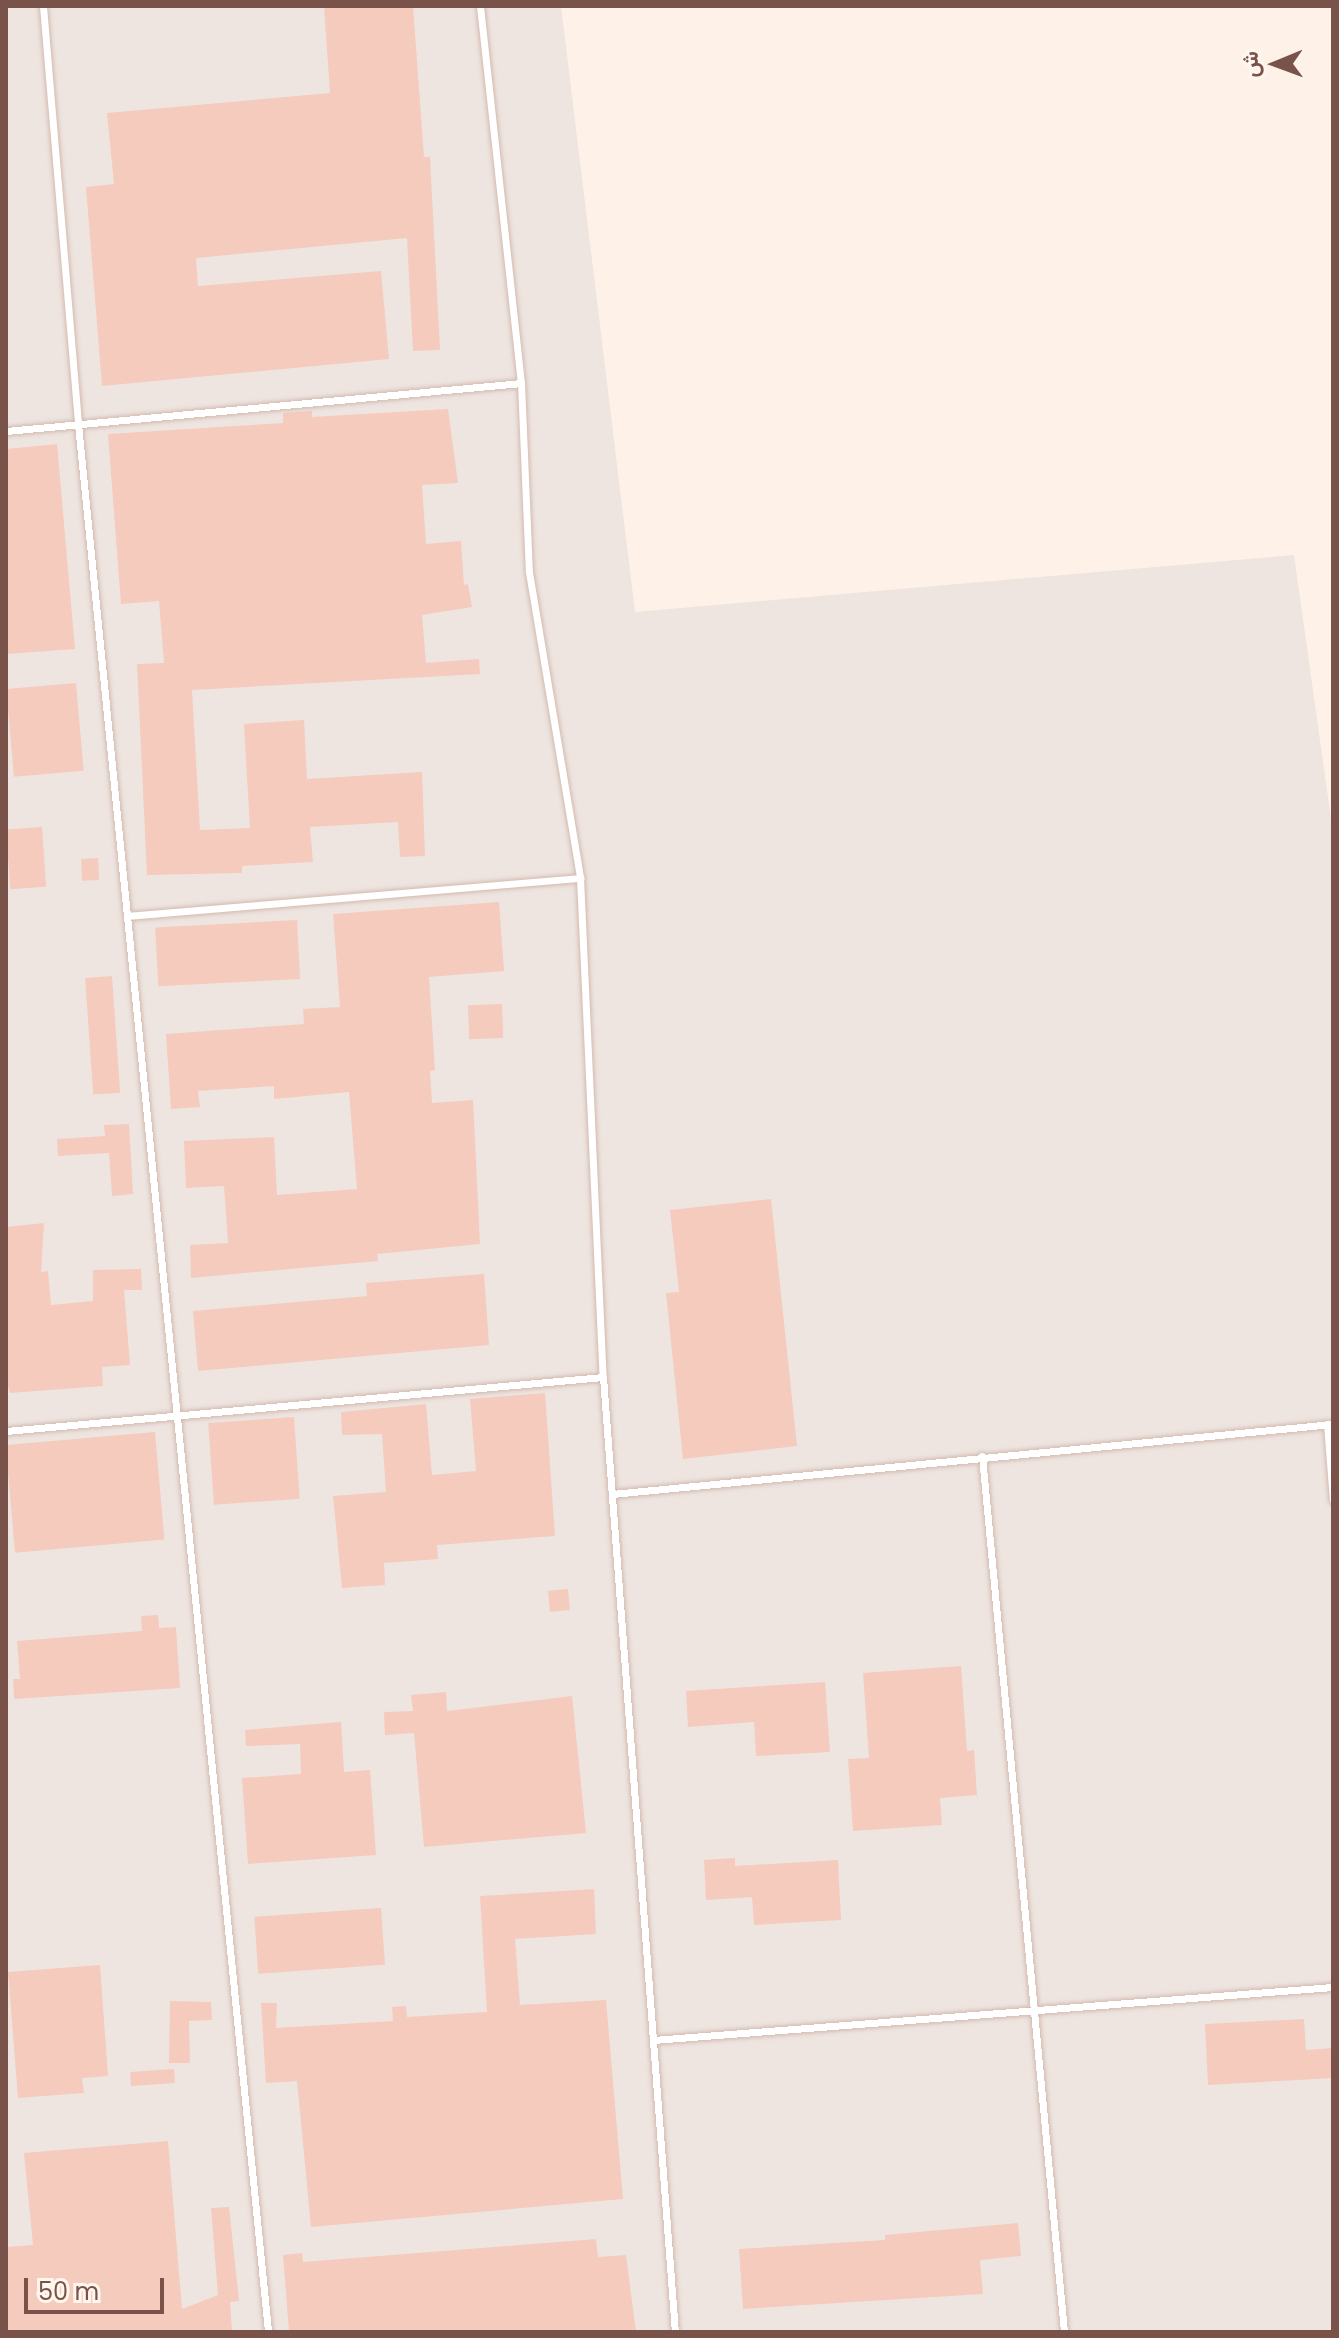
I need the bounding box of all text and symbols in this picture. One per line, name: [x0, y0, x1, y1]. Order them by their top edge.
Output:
north arrow: [1235, 24, 1315, 104]
text: ش: [1235, 51, 1266, 78]
scale bar: [28, 2262, 168, 2312]
text: 50 m: [38, 2275, 99, 2308]

